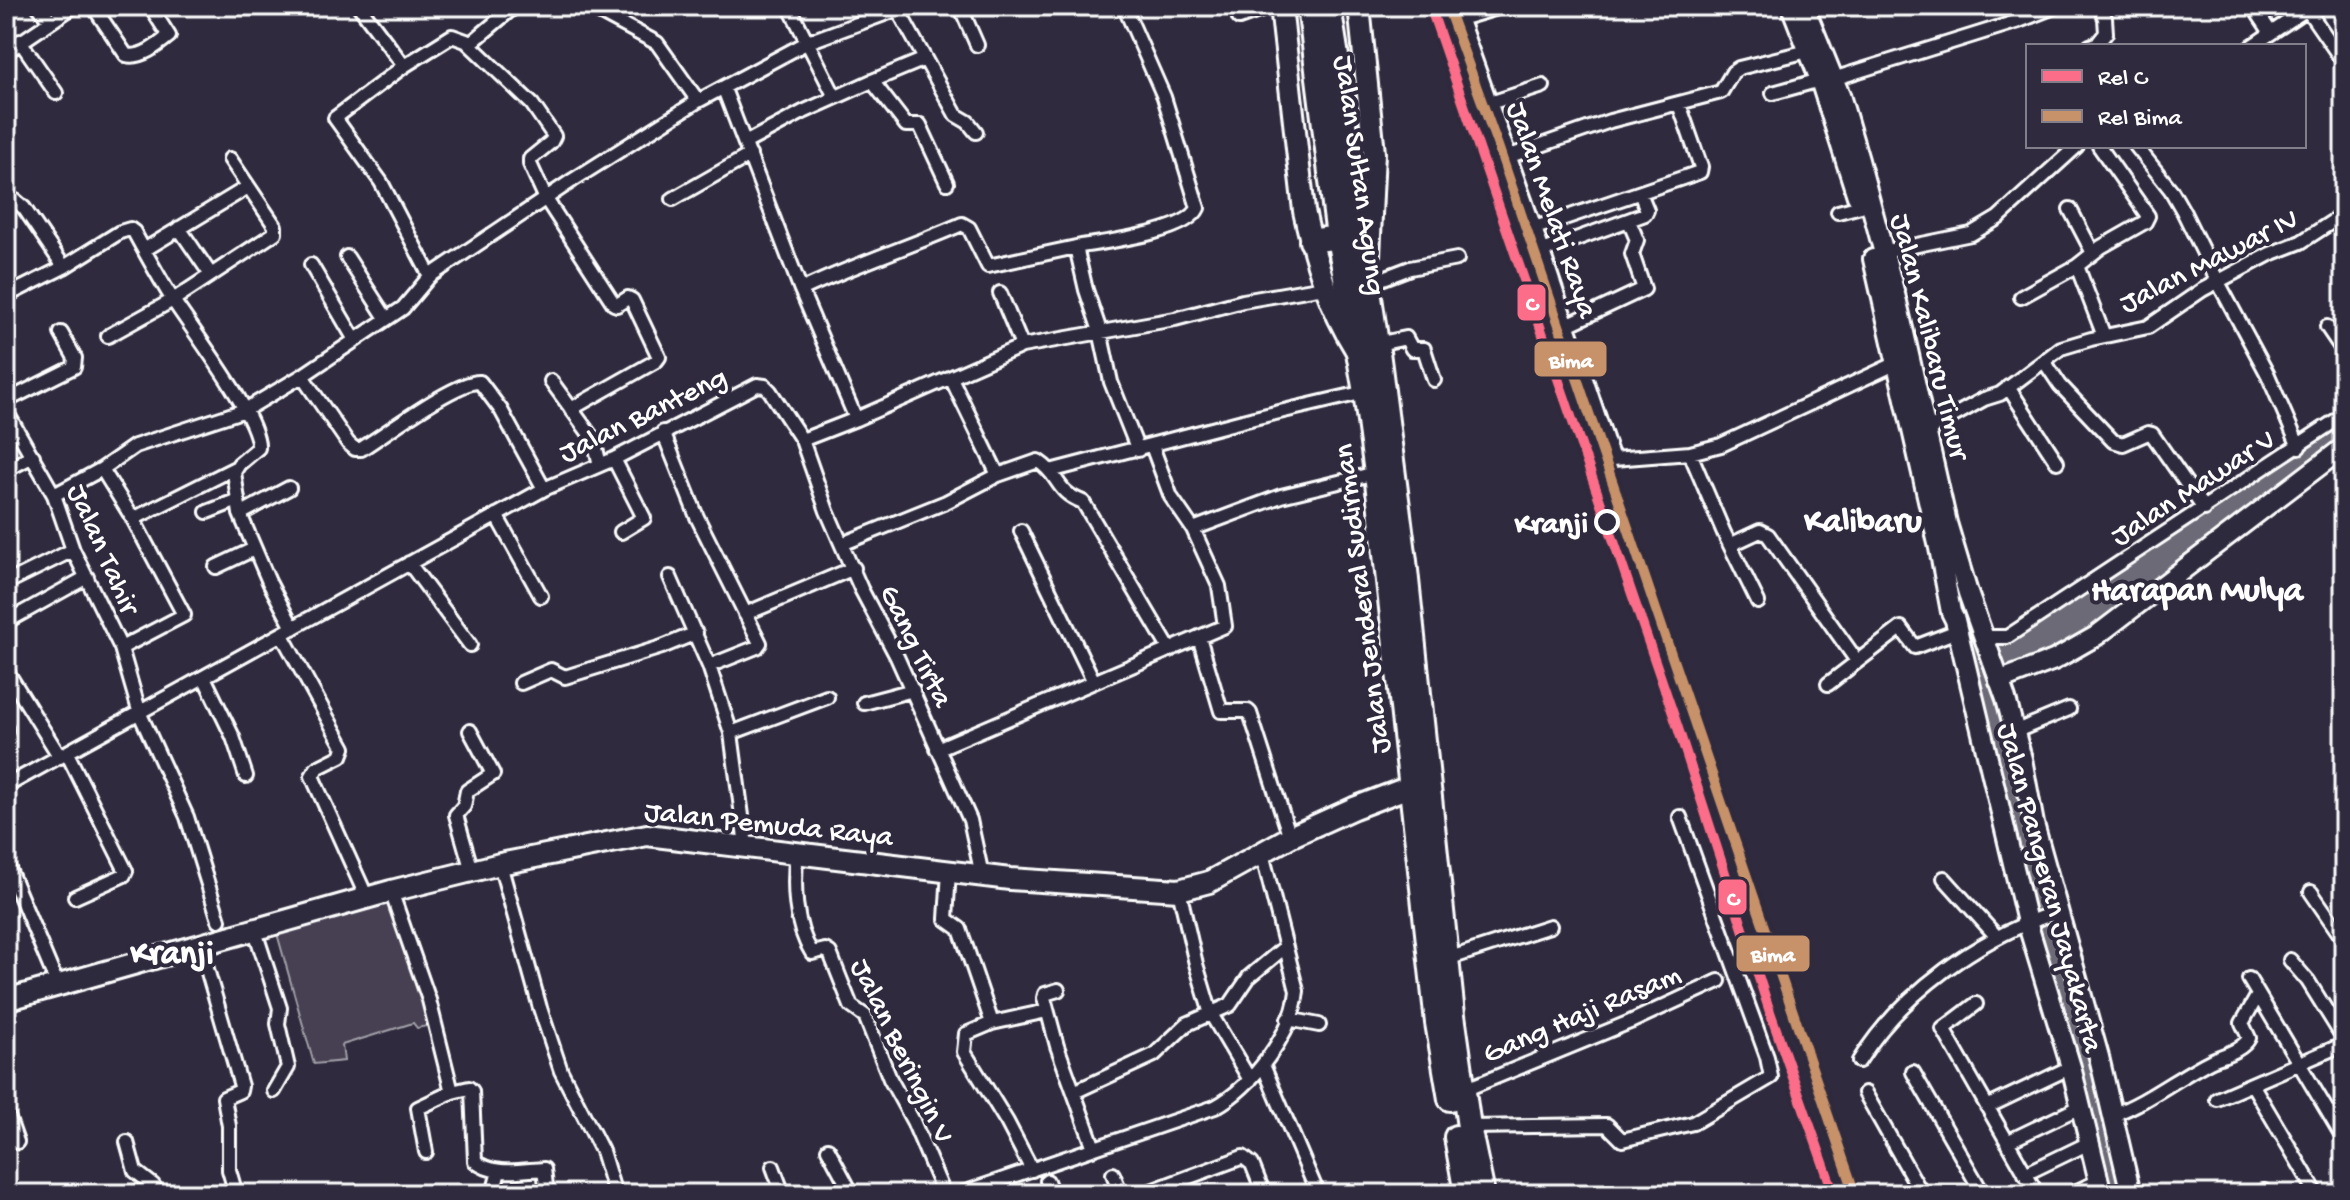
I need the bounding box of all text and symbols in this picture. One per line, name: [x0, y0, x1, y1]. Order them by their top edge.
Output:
legend: [2026, 44, 2306, 148]
street label: Jalan Sultan Agung: [1323, 53, 1392, 298]
text: Rel C: [2098, 65, 2149, 94]
street label: Jalan Melati Raya: [1496, 98, 1604, 324]
text: Rel Bima: [2098, 105, 2182, 134]
street label: Jalan Mawar IV: [2115, 203, 2305, 323]
street label: Jalan Kalibaru Timur: [1880, 211, 1976, 466]
line badge: C: [1516, 283, 1547, 322]
text: C: [1525, 293, 1540, 319]
line badge: Bima: [1533, 340, 1608, 378]
text: Bima: [1548, 350, 1595, 376]
street label: Jalan Banteng: [554, 361, 734, 473]
street label: Jalan Mawar V: [2106, 424, 2283, 556]
street label: Jalan Jenderal Sudirman: [1328, 442, 1401, 755]
street label: Jalan Tahir: [57, 479, 146, 622]
district label: Kalibaru: [1803, 504, 1922, 544]
place label: Kranji: [1514, 509, 1588, 544]
marker: Kranji: [1595, 510, 1619, 534]
district label: Harapan Mulya: [2091, 573, 2305, 613]
street label: Gang Tirta: [869, 580, 959, 715]
street label: Jalan Pangeran Jayakarta: [1987, 720, 2109, 1058]
street label: Jalan Pemuda Raya: [643, 796, 896, 857]
line badge: C: [1717, 878, 1748, 916]
text: C: [1726, 888, 1741, 914]
line badge: Bima: [1735, 934, 1811, 973]
district label: Kranji: [129, 936, 214, 976]
text: Bima: [1750, 944, 1797, 970]
street label: Jalan Beringin V: [840, 954, 960, 1150]
street label: Gang Haji Rasam: [1479, 959, 1687, 1074]

